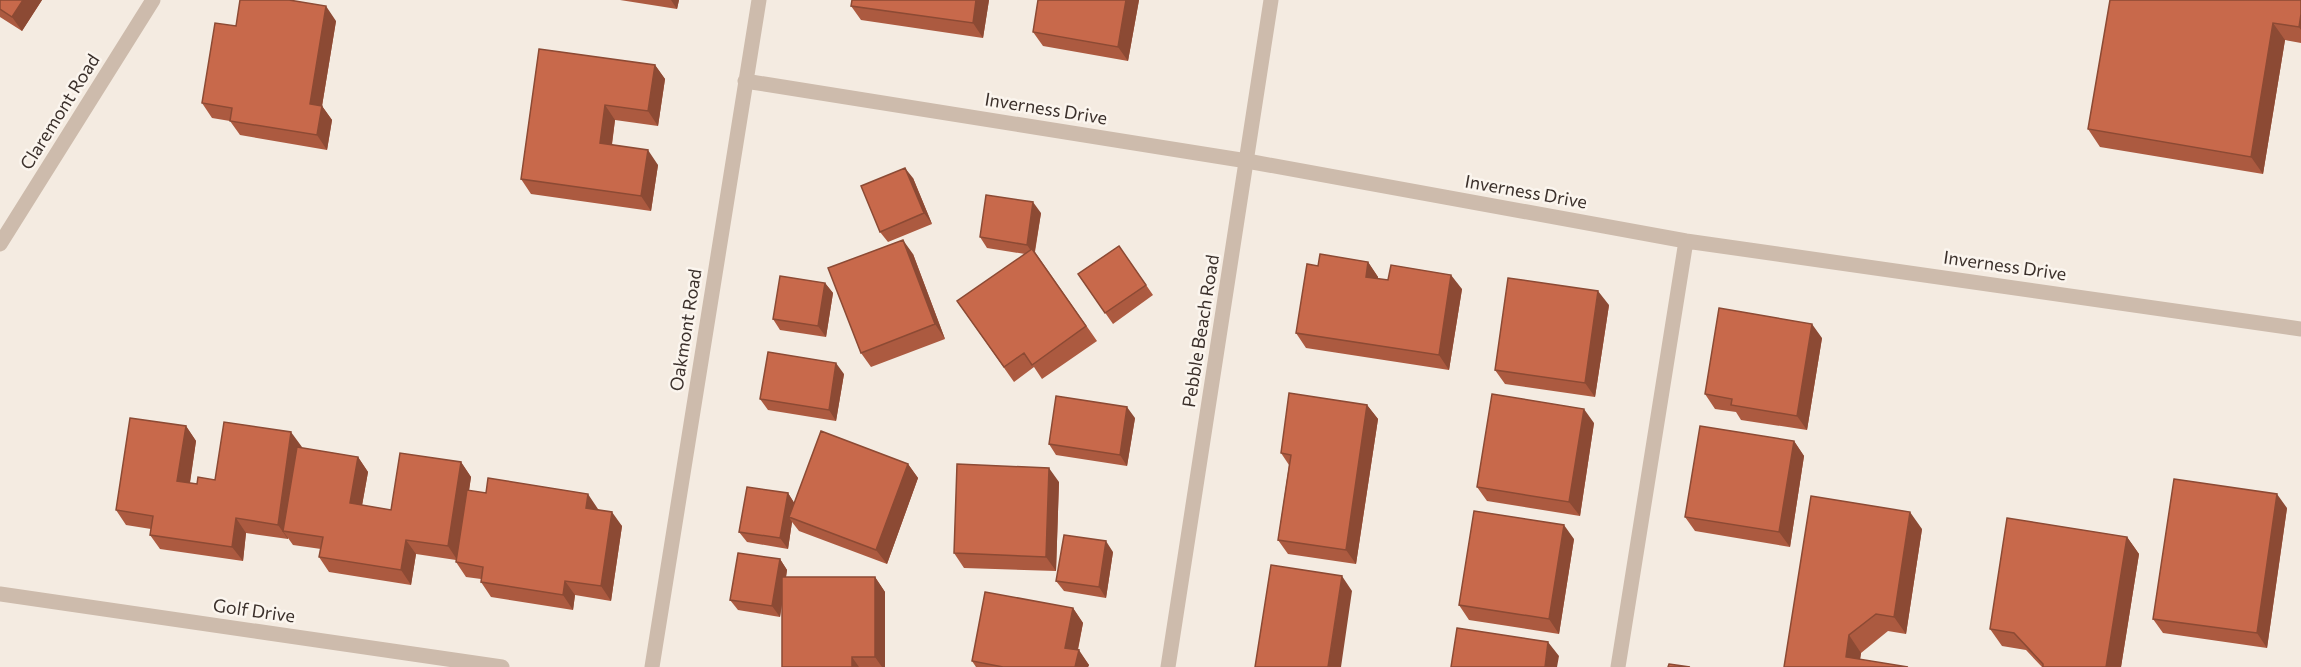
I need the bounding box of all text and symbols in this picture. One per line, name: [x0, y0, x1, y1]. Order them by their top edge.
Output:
street label: Claremont Road: [15, 50, 104, 173]
street label: Inverness Drive: [983, 87, 1109, 129]
street label: Inverness Drive: [1463, 169, 1589, 213]
street label: Inverness Drive: [1942, 245, 2068, 285]
street label: Pebble Beach Road: [1177, 253, 1223, 409]
street label: Oakmont Road: [664, 267, 706, 393]
street label: Golf Drive: [212, 593, 297, 627]

